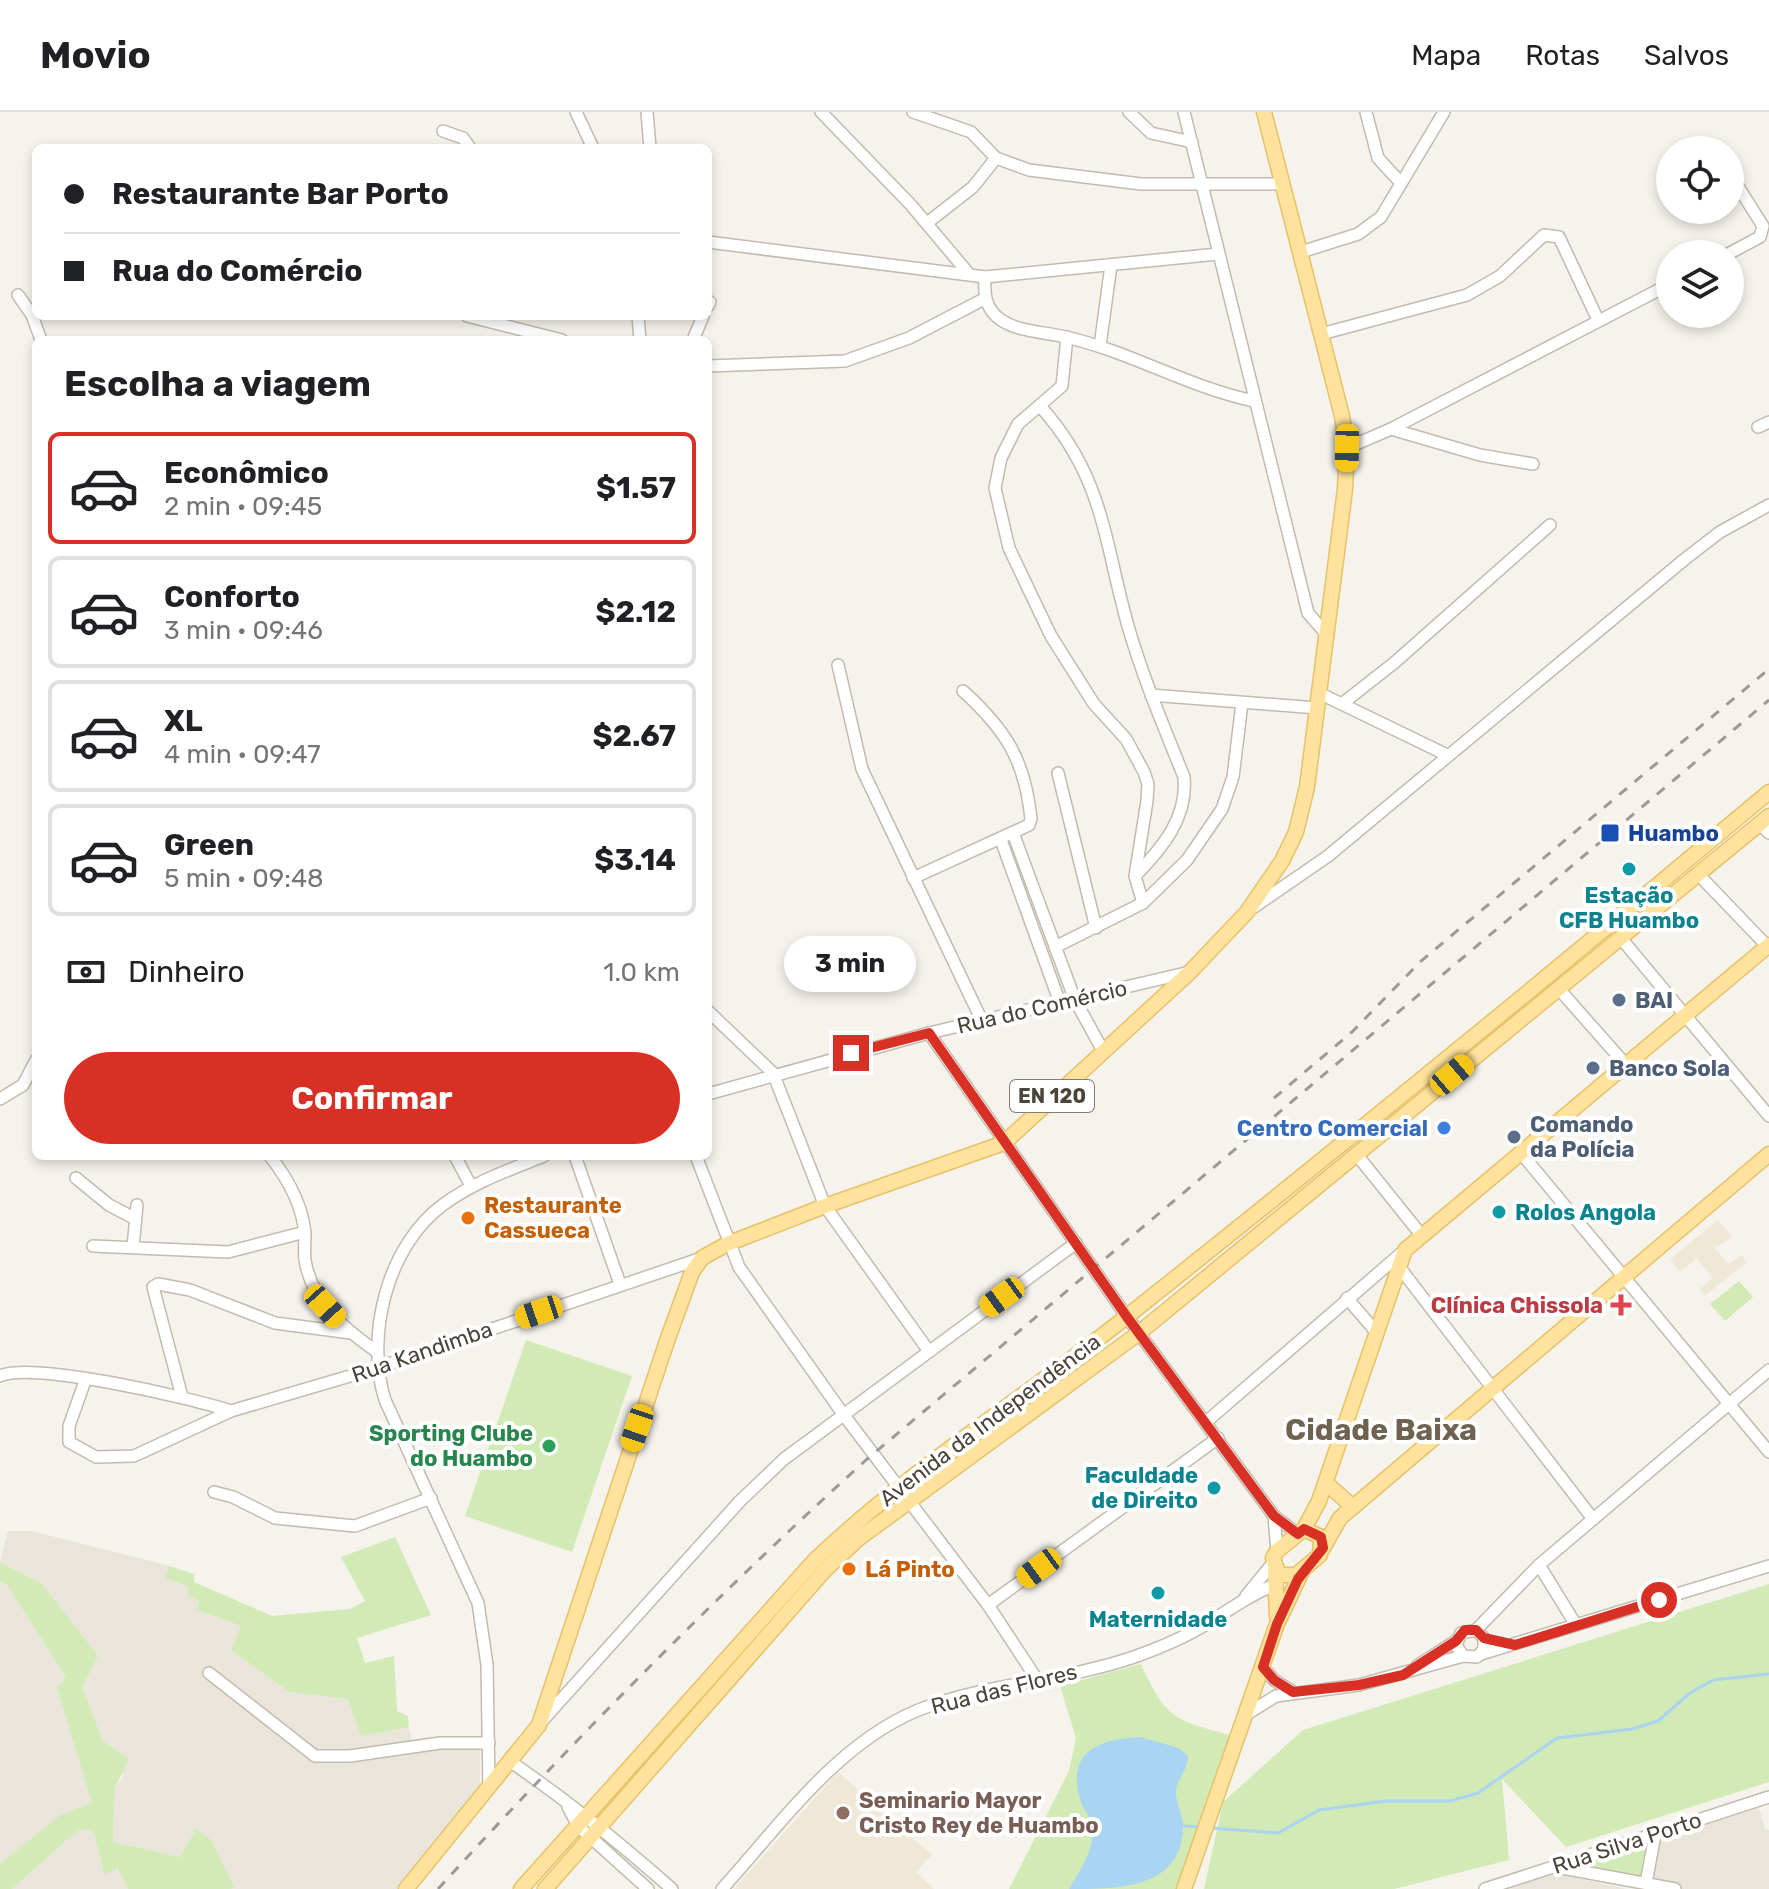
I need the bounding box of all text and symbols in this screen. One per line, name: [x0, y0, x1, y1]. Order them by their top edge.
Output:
text: Movio: [40, 32, 151, 78]
text: Mapa: [1411, 39, 1481, 72]
text: Rotas: [1525, 39, 1600, 72]
text: Salvos: [1644, 39, 1729, 72]
map controls: [1656, 136, 1744, 328]
button: locate: [1656, 136, 1744, 224]
text: Restaurante Bar Porto: [112, 176, 449, 212]
button: layers: [1656, 240, 1744, 328]
text: Rua do Comércio: [112, 253, 363, 289]
text: Escolha a viagem: [64, 362, 371, 405]
car: [1335, 424, 1359, 472]
icon: car: [68, 452, 140, 524]
text: Econômico: [164, 455, 329, 491]
text: $1.57: [596, 470, 676, 506]
text: 2 min · 09:45: [164, 491, 322, 522]
icon: car: [68, 576, 140, 648]
text: Conforto: [164, 579, 300, 615]
text: $2.12: [595, 594, 676, 630]
text: 3 min · 09:46: [164, 615, 323, 646]
icon: car: [68, 700, 140, 772]
text: XL: [164, 703, 203, 739]
text: $2.67: [592, 718, 676, 754]
text: 4 min · 09:47: [164, 739, 321, 770]
place label: Huambo: [1628, 820, 1719, 847]
marker: Huambo: [1599, 822, 1621, 844]
icon: car: [68, 824, 140, 896]
text: Green: [164, 827, 254, 863]
text: $3.14: [594, 842, 676, 878]
marker: Estação CFB Huambo: [1620, 860, 1638, 878]
text: 5 min · 09:48: [164, 863, 324, 894]
place label: Estação CFB Huambo: [1559, 882, 1699, 934]
callout: 3 min: [785, 937, 917, 993]
text: 3 min: [815, 948, 885, 979]
icon: cash: [64, 950, 108, 994]
text: Dinheiro: [128, 954, 245, 990]
text: 1.0 km: [603, 957, 680, 988]
street label: Rua do Comércio: [954, 974, 1130, 1040]
place label: BAI: [1635, 987, 1673, 1014]
marker: BAI: [1610, 991, 1628, 1009]
route end: [833, 1035, 869, 1071]
car: [1426, 1050, 1478, 1100]
button: Confirmar: [64, 1052, 680, 1144]
place label: Banco Sola: [1609, 1055, 1730, 1082]
marker: Banco Sola: [1584, 1059, 1602, 1077]
road number: EN 120: [1010, 1080, 1094, 1112]
place label: Comando da Polícia: [1530, 1111, 1635, 1163]
place label: Centro Comercial: [1237, 1115, 1428, 1142]
marker: Centro Comercial: [1435, 1119, 1453, 1137]
marker: Comando da Polícia: [1505, 1128, 1523, 1146]
place label: Restaurante Cassueca: [484, 1192, 622, 1244]
place label: Rolos Angola: [1515, 1199, 1656, 1226]
marker: Rolos Angola: [1490, 1203, 1508, 1221]
marker: Restaurante Cassueca: [459, 1209, 477, 1227]
car: [976, 1273, 1028, 1321]
car: [300, 1280, 350, 1332]
place label: Clínica Chissola: [1431, 1292, 1603, 1319]
car: [512, 1293, 566, 1331]
marker: Clínica Chissola: [1610, 1294, 1632, 1316]
street label: Rua Kandimba: [348, 1315, 496, 1389]
street label: Avenida da Independência: [874, 1328, 1106, 1512]
car: [618, 1401, 656, 1455]
district label: Cidade Baixa: [1285, 1412, 1477, 1448]
place label: Sporting Clube do Huambo: [369, 1420, 533, 1472]
marker: Sporting Clube do Huambo: [540, 1437, 558, 1455]
place label: Faculdade de Direito: [1085, 1462, 1198, 1514]
marker: Faculdade de Direito: [1205, 1479, 1223, 1497]
car: [1013, 1544, 1065, 1592]
place label: Lá Pinto: [865, 1556, 955, 1583]
marker: Lá Pinto: [840, 1560, 858, 1578]
route start: [1641, 1582, 1677, 1618]
marker: Maternidade: [1149, 1584, 1167, 1602]
place label: Maternidade: [1089, 1606, 1227, 1633]
street label: Rua das Flores: [928, 1658, 1080, 1720]
place label: Seminario Mayor Cristo Rey de Huambo: [859, 1787, 1099, 1839]
marker: Seminario Mayor Cristo Rey de Huambo: [834, 1804, 852, 1822]
street label: Rua Silva Porto: [1549, 1806, 1705, 1880]

